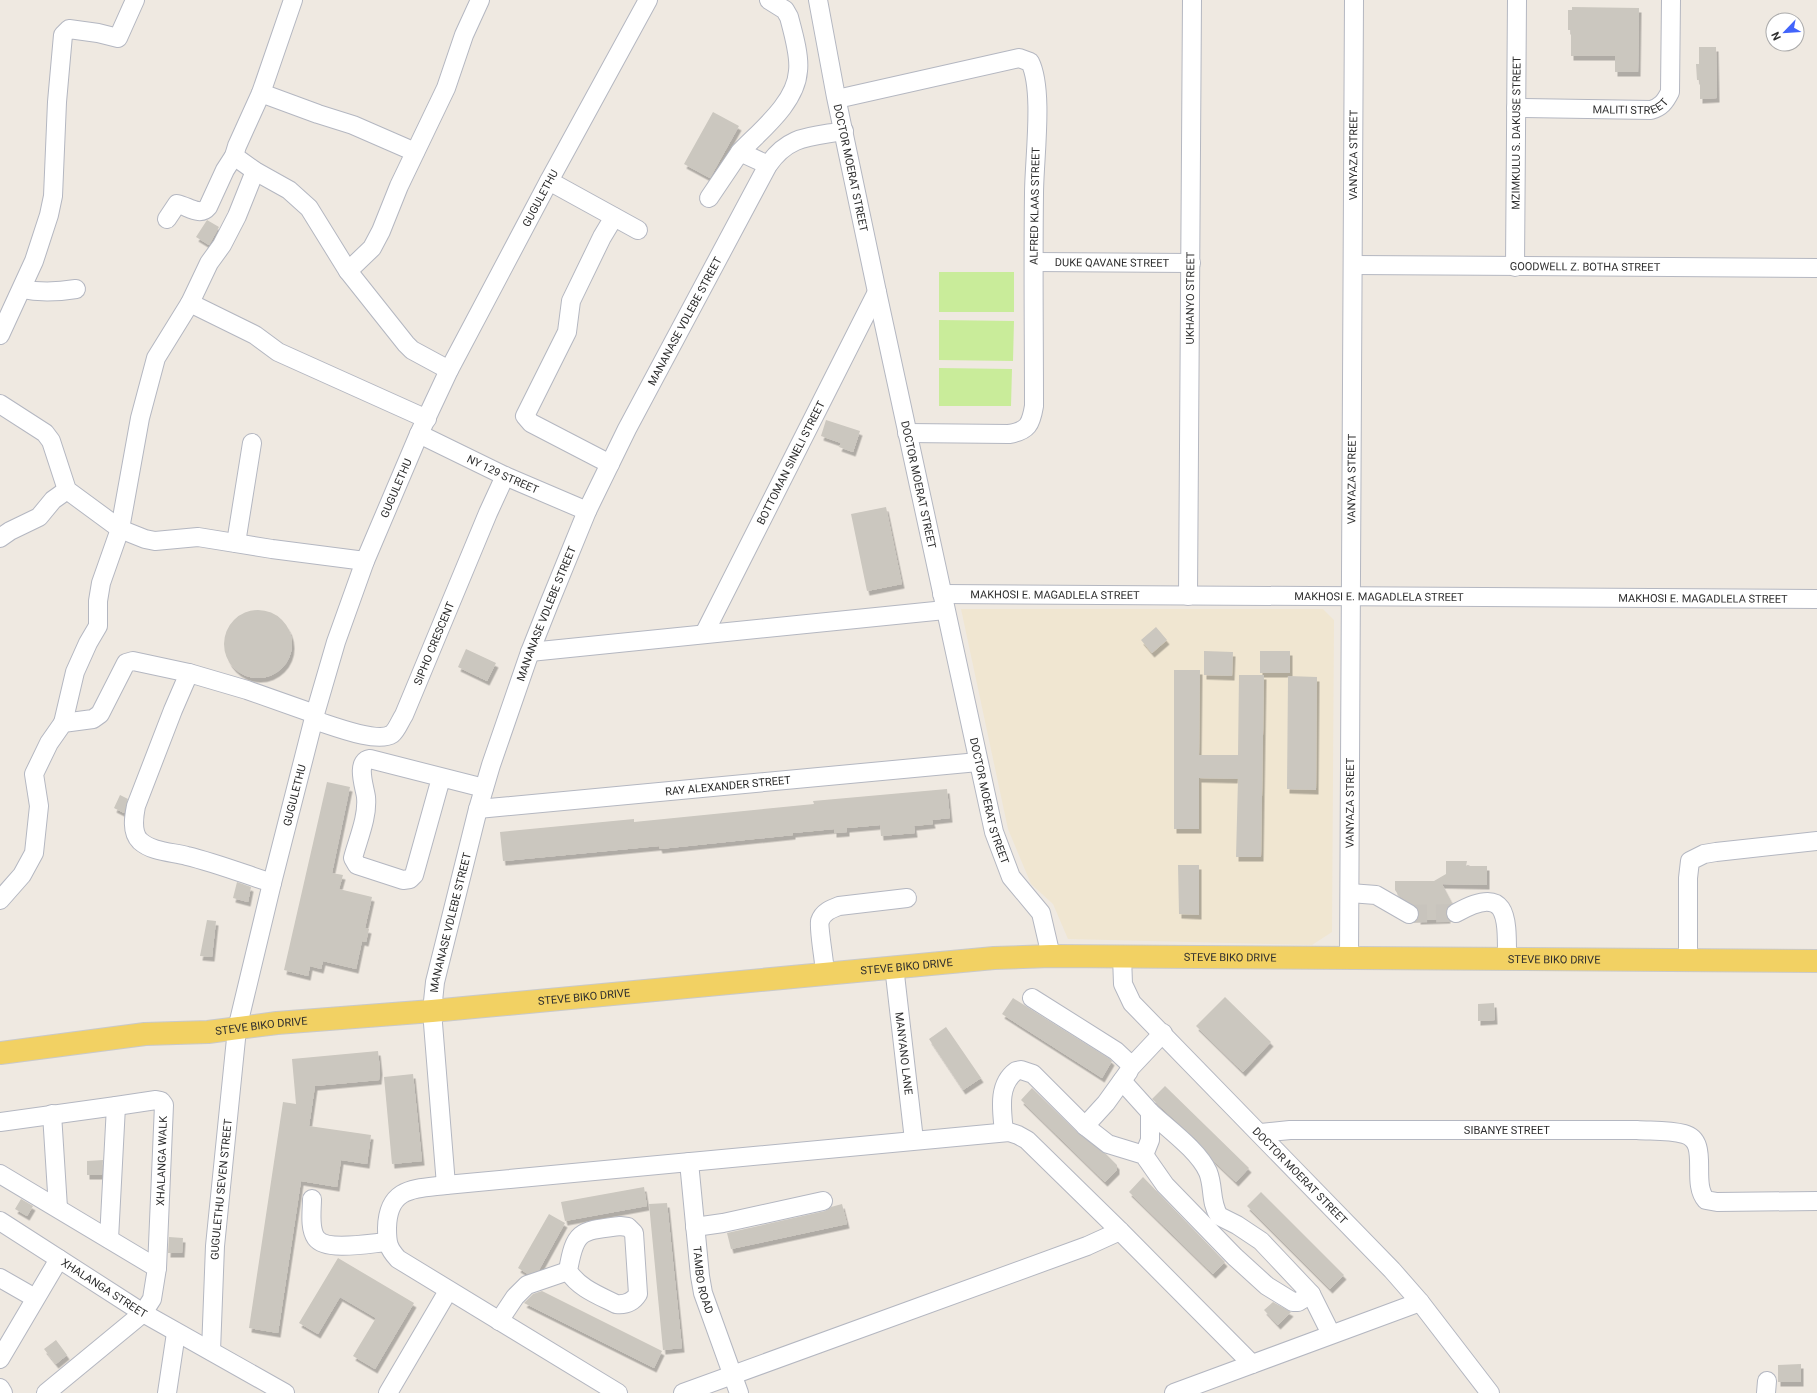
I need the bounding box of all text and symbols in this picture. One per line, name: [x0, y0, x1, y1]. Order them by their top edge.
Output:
north arrow: [1765, 12, 1805, 52]
text: N: [1769, 30, 1784, 42]
street label: MZIMKULU S. DAKUSE STREET: [1509, 56, 1523, 210]
street label: MALITI STREET: [1592, 95, 1671, 116]
street label: DOCTOR MOERAT STREET: [831, 103, 871, 233]
street label: VANYAZA STREET: [1346, 109, 1360, 200]
street label: ALFRED KLAAS STREET: [1027, 147, 1043, 265]
street label: GUGULETHU: [519, 167, 561, 229]
street label: UKHANYO STREET: [1183, 251, 1197, 344]
street label: MANANASE VDLEBE STREET: [645, 254, 724, 388]
street label: DUKE QAVANE STREET: [1055, 256, 1170, 269]
street label: GOODWELL Z. BOTHA STREET: [1510, 260, 1661, 273]
street label: BOTTOMAN SINELI STREET: [754, 398, 828, 527]
street label: DOCTOR MOERAT STREET: [899, 420, 939, 550]
street label: VANYAZA STREET: [1345, 433, 1358, 524]
street label: NY 129 STREET: [465, 452, 541, 496]
street label: GUGULETHU: [378, 456, 414, 520]
street label: MANANASE VDLEBE STREET: [514, 544, 579, 683]
street label: MAKHOSI E. MAGADLELA STREET: [970, 588, 1140, 602]
street label: MAKHOSI E. MAGADLELA STREET: [1294, 590, 1464, 603]
street label: MAKHOSI E. MAGADLELA STREET: [1618, 591, 1788, 605]
street label: SIPHO CRESCENT: [411, 599, 457, 687]
street label: DOCTOR MOERAT STREET: [967, 736, 1012, 866]
street label: VANYAZA STREET: [1343, 757, 1357, 848]
street label: GUGULETHU: [280, 763, 308, 827]
street label: RAY ALEXANDER STREET: [664, 773, 792, 798]
street label: MANANASE VDLEBE STREET: [427, 851, 474, 993]
street label: STEVE BIKO DRIVE: [1184, 950, 1276, 964]
street label: STEVE BIKO DRIVE: [1508, 952, 1600, 966]
street label: STEVE BIKO DRIVE: [860, 955, 953, 977]
street label: STEVE BIKO DRIVE: [537, 986, 631, 1007]
street label: MANYANO LANE: [893, 1011, 915, 1096]
street label: STEVE BIKO DRIVE: [215, 1014, 308, 1037]
street label: XHALANGA WALK: [154, 1116, 170, 1206]
street label: GUGULETHU SEVEN STREET: [208, 1118, 234, 1260]
street label: DOCTOR MOERAT STREET: [1250, 1124, 1350, 1227]
street label: SIBANYE STREET: [1464, 1124, 1550, 1137]
street label: TAMBO ROAD: [691, 1246, 716, 1316]
street label: XHALANGA STREET: [59, 1256, 150, 1321]

